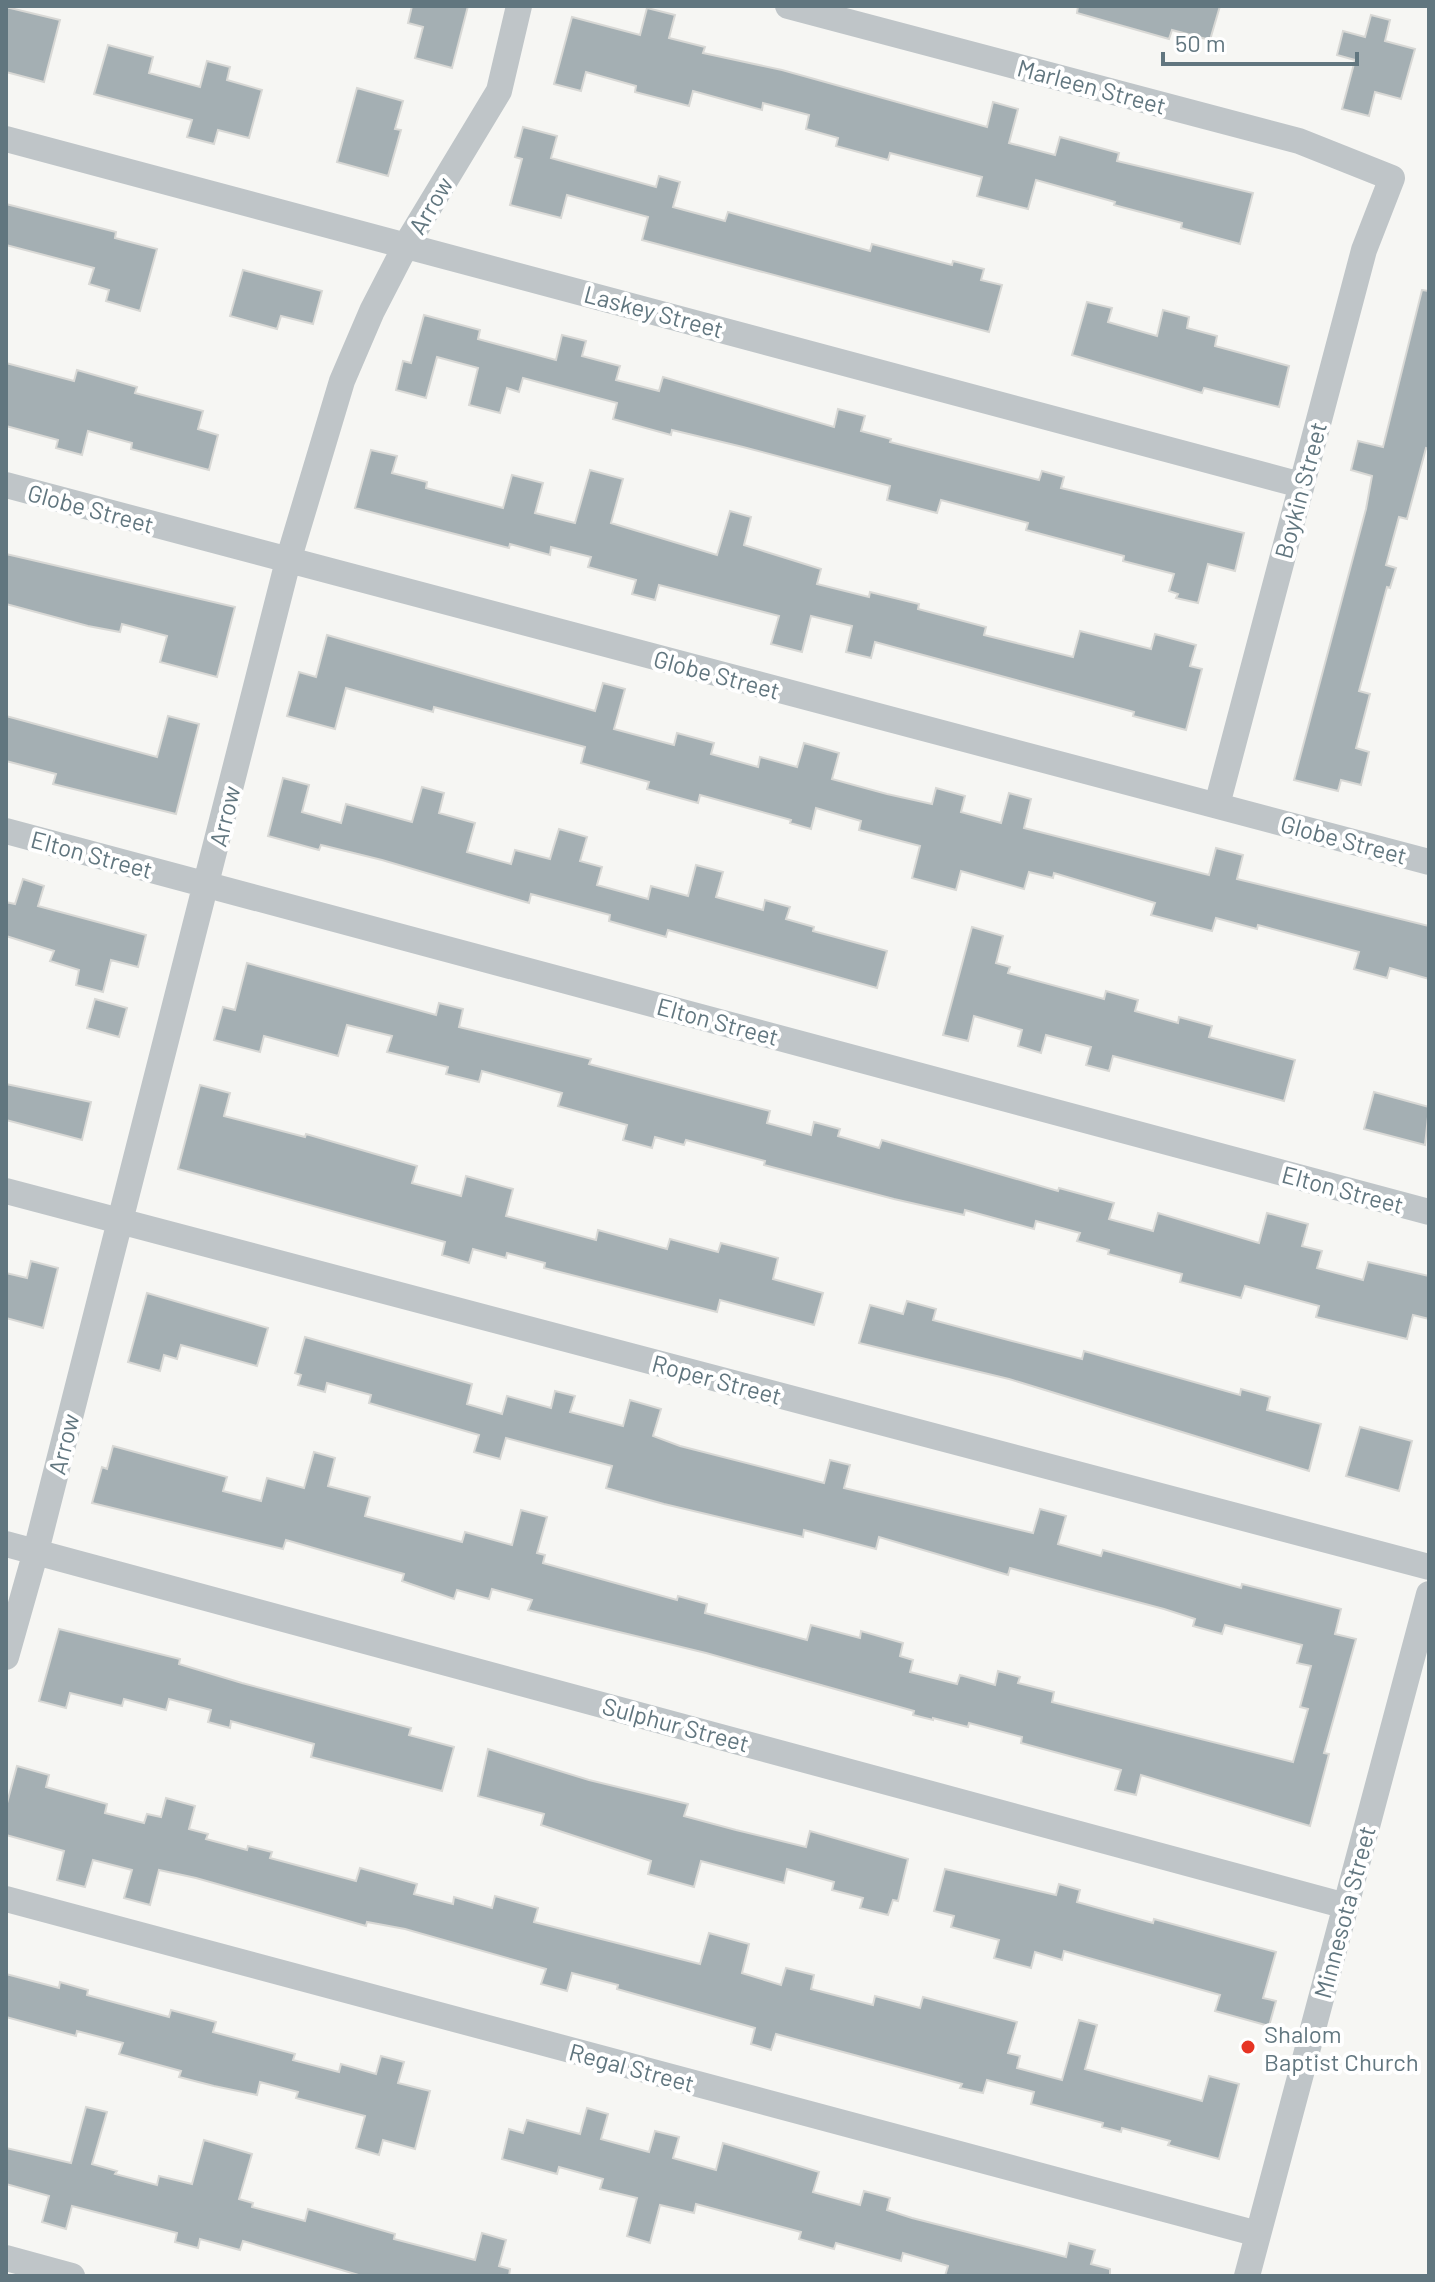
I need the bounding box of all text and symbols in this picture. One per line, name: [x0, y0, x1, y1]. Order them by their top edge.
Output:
scale bar: [1163, 16, 1357, 66]
text: 50 m: [1175, 28, 1226, 57]
street label: Marleen Street: [1015, 52, 1169, 120]
street label: Arrow: [402, 171, 458, 239]
street label: Laskey Street: [581, 279, 727, 343]
street label: Boykin Street: [1268, 419, 1332, 561]
street label: Globe Street: [25, 477, 157, 539]
street label: Globe Street: [651, 643, 783, 705]
street label: Arrow: [202, 782, 246, 850]
street label: Globe Street: [1278, 808, 1410, 870]
street label: Elton Street: [28, 824, 156, 884]
street label: Elton Street: [654, 991, 782, 1051]
street label: Elton Street: [1279, 1159, 1407, 1219]
street label: Roper Street: [649, 1348, 785, 1410]
street label: Arrow: [41, 1410, 85, 1478]
street label: Sulphur Street: [600, 1691, 752, 1757]
street label: Minnesota Street: [1307, 1823, 1381, 2001]
place label: Shalom Baptist Church: [1264, 2019, 1419, 2076]
street label: Regal Street: [566, 2036, 698, 2098]
marker: Shalom Baptist Church: [1239, 2038, 1257, 2056]

